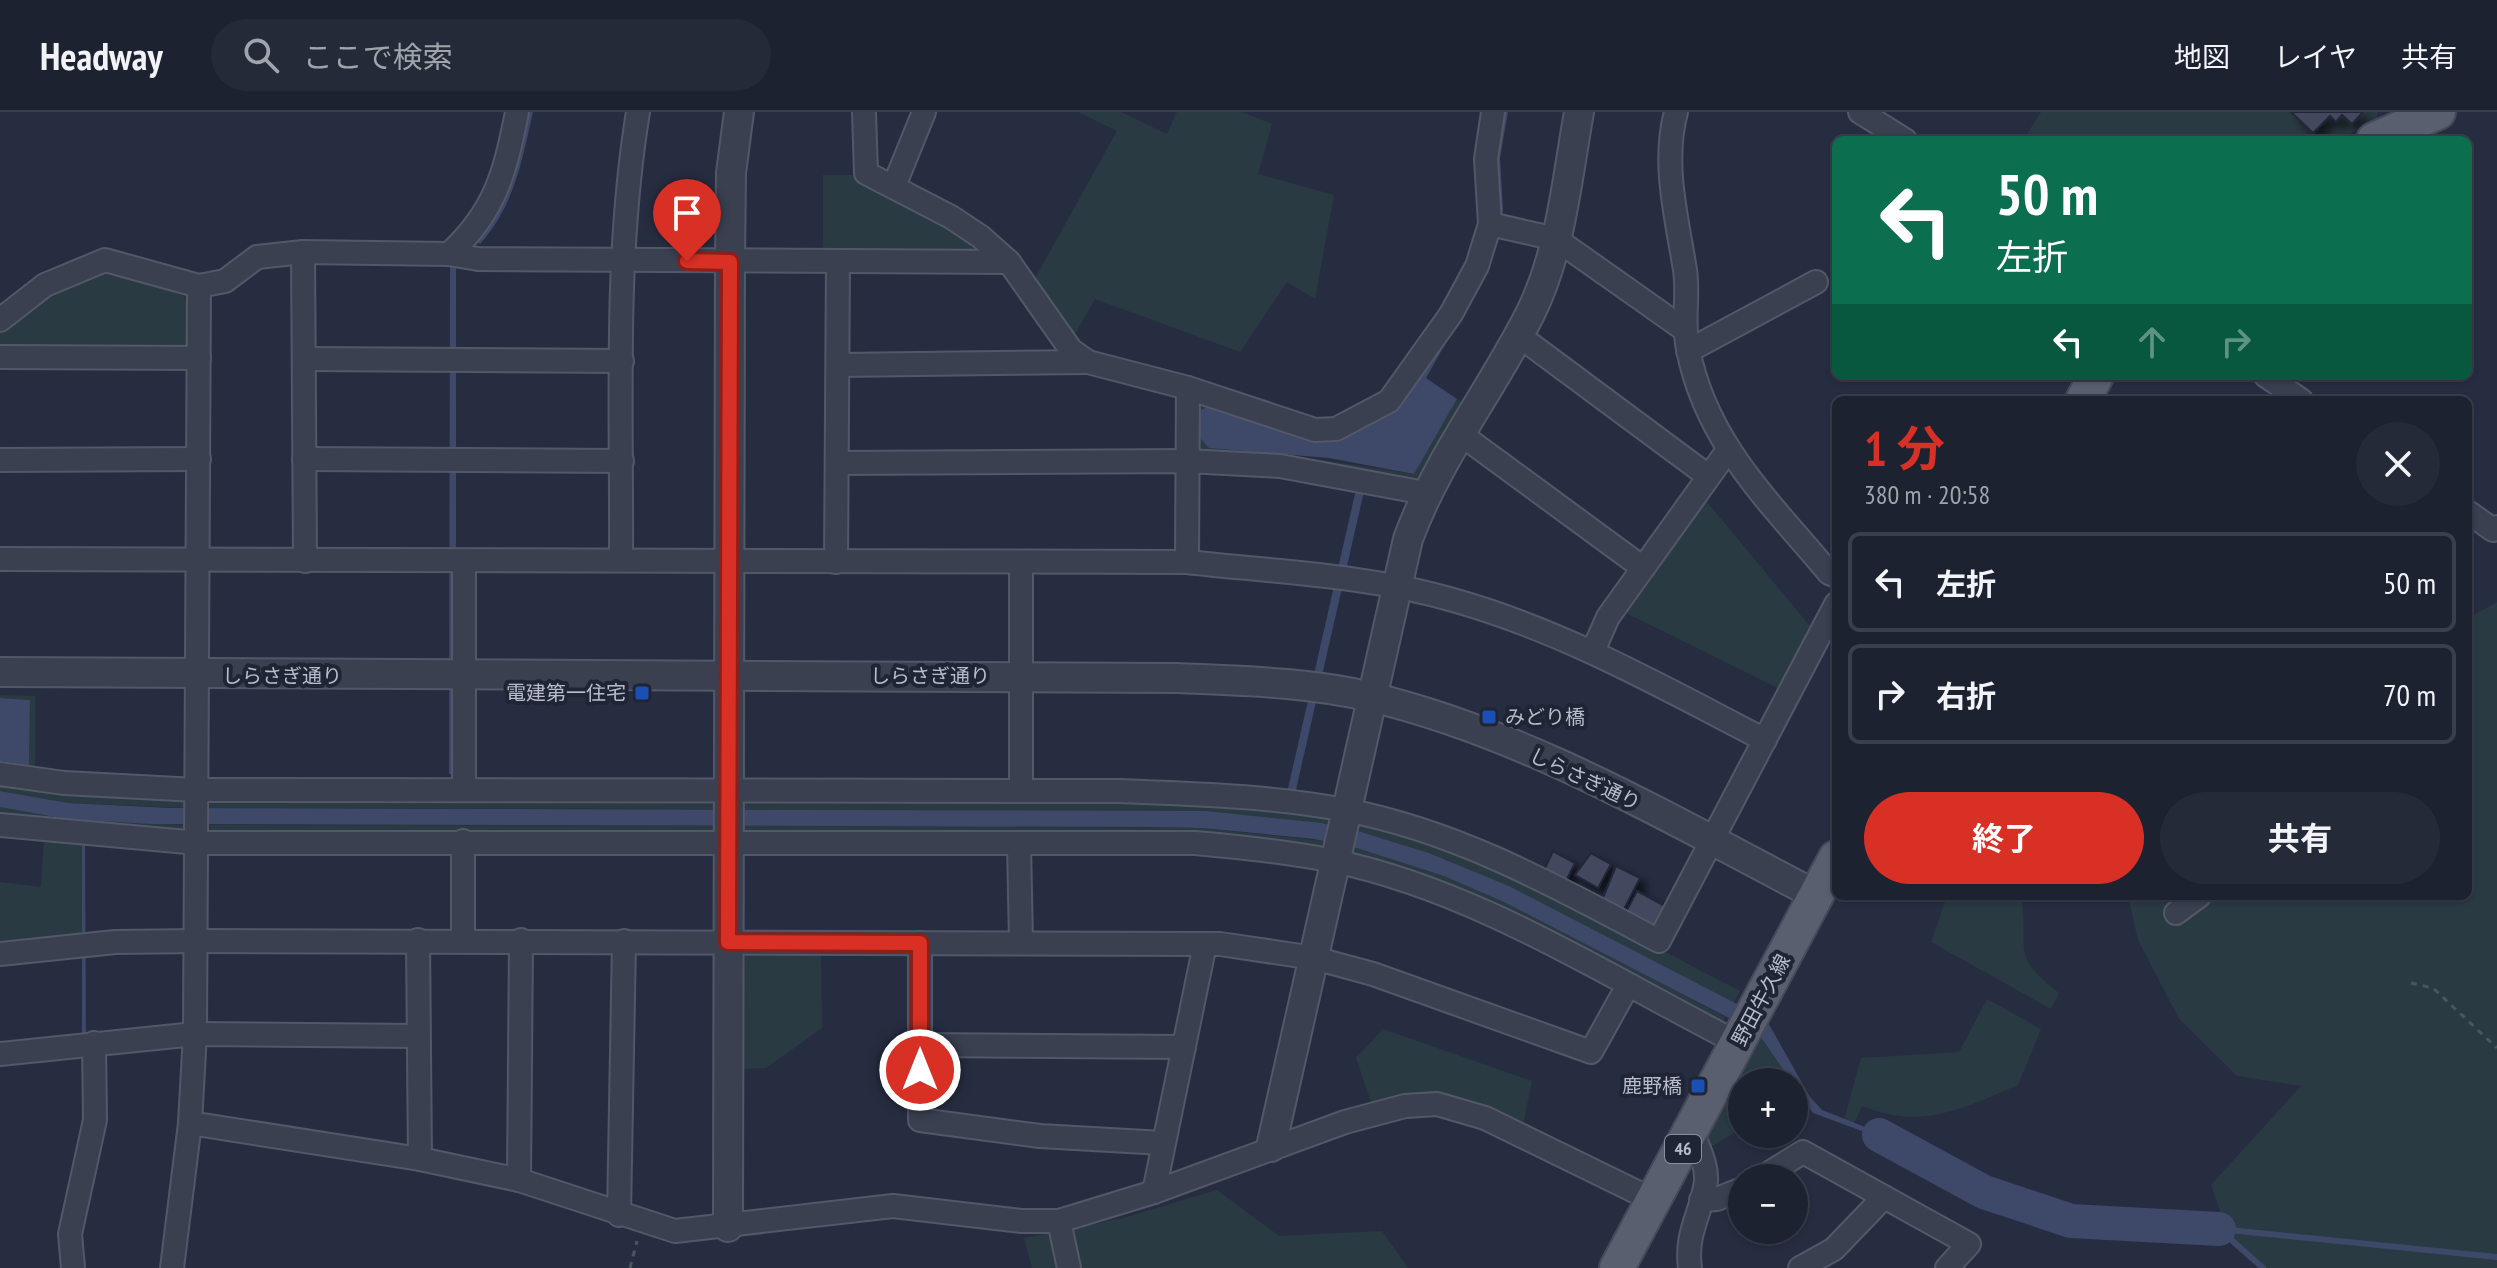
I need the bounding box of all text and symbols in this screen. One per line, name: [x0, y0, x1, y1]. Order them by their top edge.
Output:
search box: [211, 19, 771, 91]
text: Headway: [40, 31, 163, 80]
icon: search: [239, 33, 283, 77]
text: ここで検索: [303, 37, 453, 76]
text: 地図: [2174, 38, 2230, 75]
text: レイヤ: [2274, 38, 2357, 75]
text: 共有: [2401, 38, 2457, 75]
text: 50 m: [1996, 158, 2098, 230]
icon: left: [1864, 168, 1968, 272]
pin: [653, 179, 721, 261]
icon: arrive: [665, 191, 709, 235]
text: 左折: [1996, 233, 2068, 280]
icon: left: [2046, 320, 2090, 364]
icon: ahead: [2130, 320, 2174, 364]
icon: right: [2214, 320, 2258, 364]
text: 1 分: [1864, 417, 1945, 479]
button: close: [2356, 422, 2440, 506]
text: 380 m · 20:58: [1864, 478, 1990, 511]
icon: left: [1868, 560, 1912, 604]
text: 50 m: [2383, 563, 2436, 602]
text: 左折: [1936, 564, 1996, 603]
street label: しらさぎ通り: [222, 663, 342, 689]
street label: しらさぎ通り: [870, 663, 990, 689]
icon: right: [1868, 672, 1912, 716]
text: 70 m: [2383, 675, 2436, 714]
text: 右折: [1936, 676, 1996, 715]
place label: 電建第一住宅: [506, 680, 626, 706]
marker: 電建第一住宅: [633, 684, 651, 702]
place label: みどり橋: [1505, 704, 1585, 730]
marker: みどり橋: [1480, 708, 1498, 726]
street label: しらさぎ通り: [1525, 742, 1645, 816]
button: 終了: [1864, 792, 2144, 884]
button: 共有: [2160, 792, 2440, 884]
street label: 野田牛久線: [1726, 950, 1796, 1050]
position arrow: [878, 1028, 962, 1112]
map controls: [1728, 1068, 1808, 1244]
button: +: [1728, 1068, 1808, 1148]
place label: 鹿野橋: [1622, 1073, 1682, 1099]
marker: 鹿野橋: [1689, 1077, 1707, 1095]
road number: 46: [1665, 1135, 1701, 1163]
button: −: [1728, 1164, 1808, 1244]

